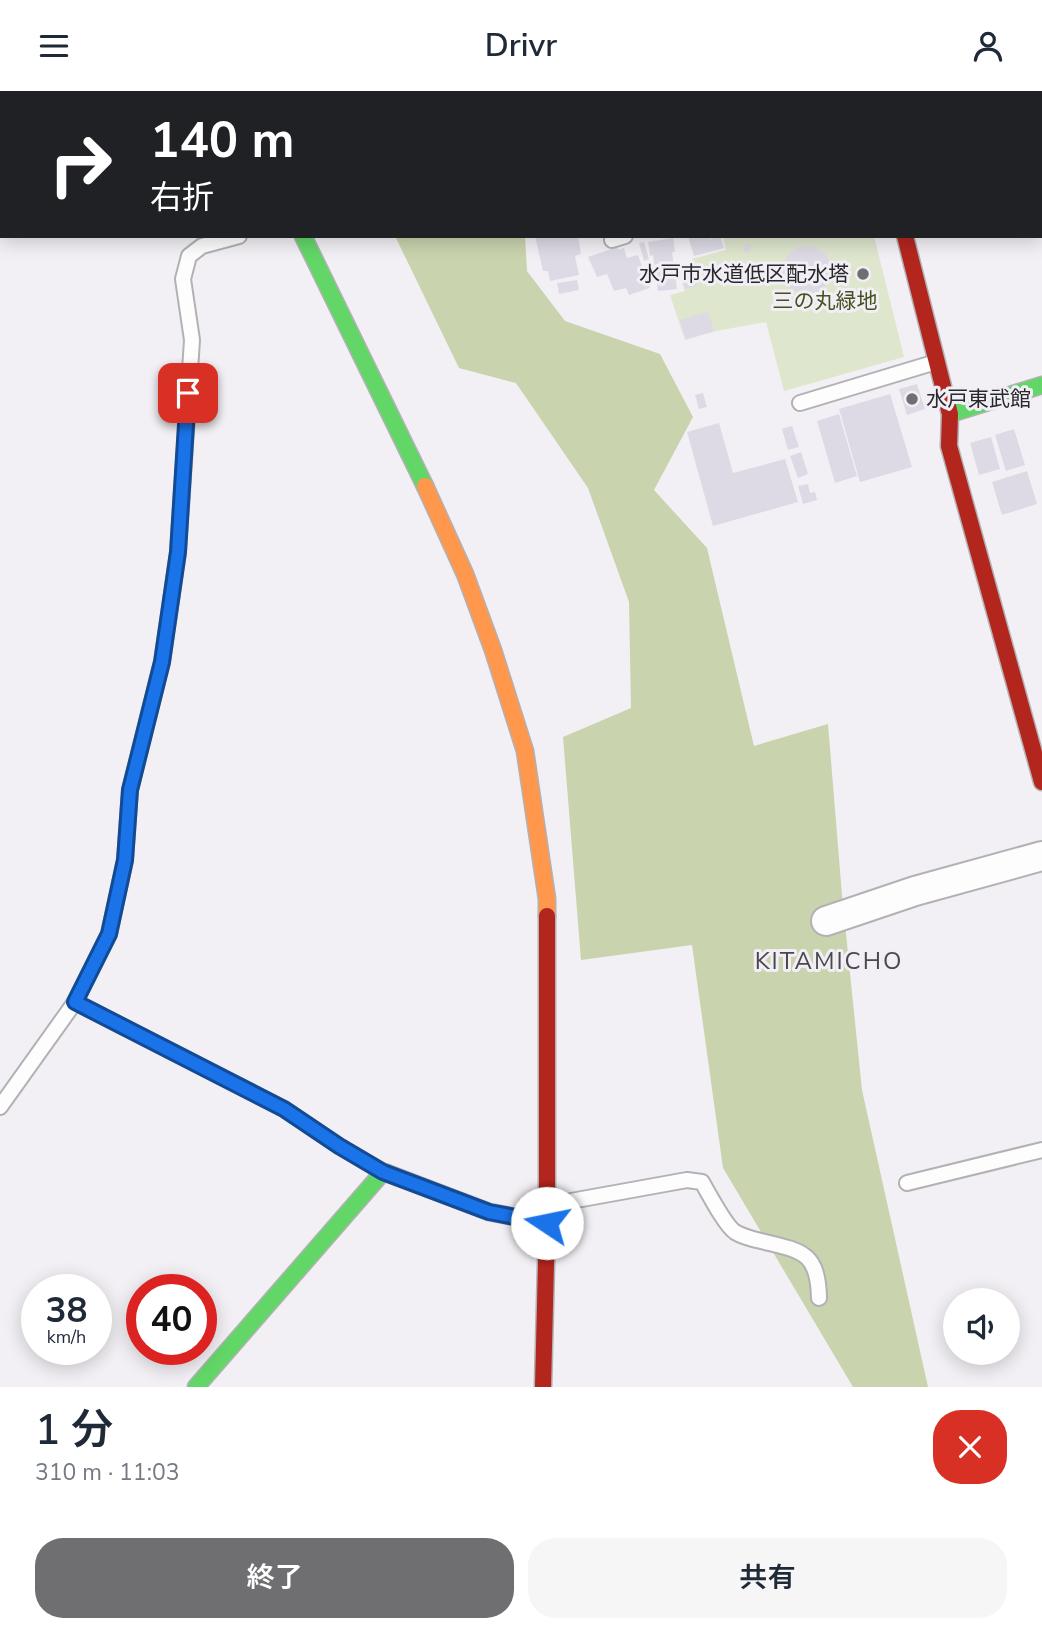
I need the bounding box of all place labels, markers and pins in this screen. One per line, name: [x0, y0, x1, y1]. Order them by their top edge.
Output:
place label: 水戸市水道低区配水塔: [639, 260, 849, 288]
marker: 水戸市水道低区配水塔: [855, 266, 871, 282]
pin: [158, 363, 218, 423]
place label: 水戸東武館: [926, 385, 1031, 413]
marker: 水戸東武館: [904, 391, 920, 407]

